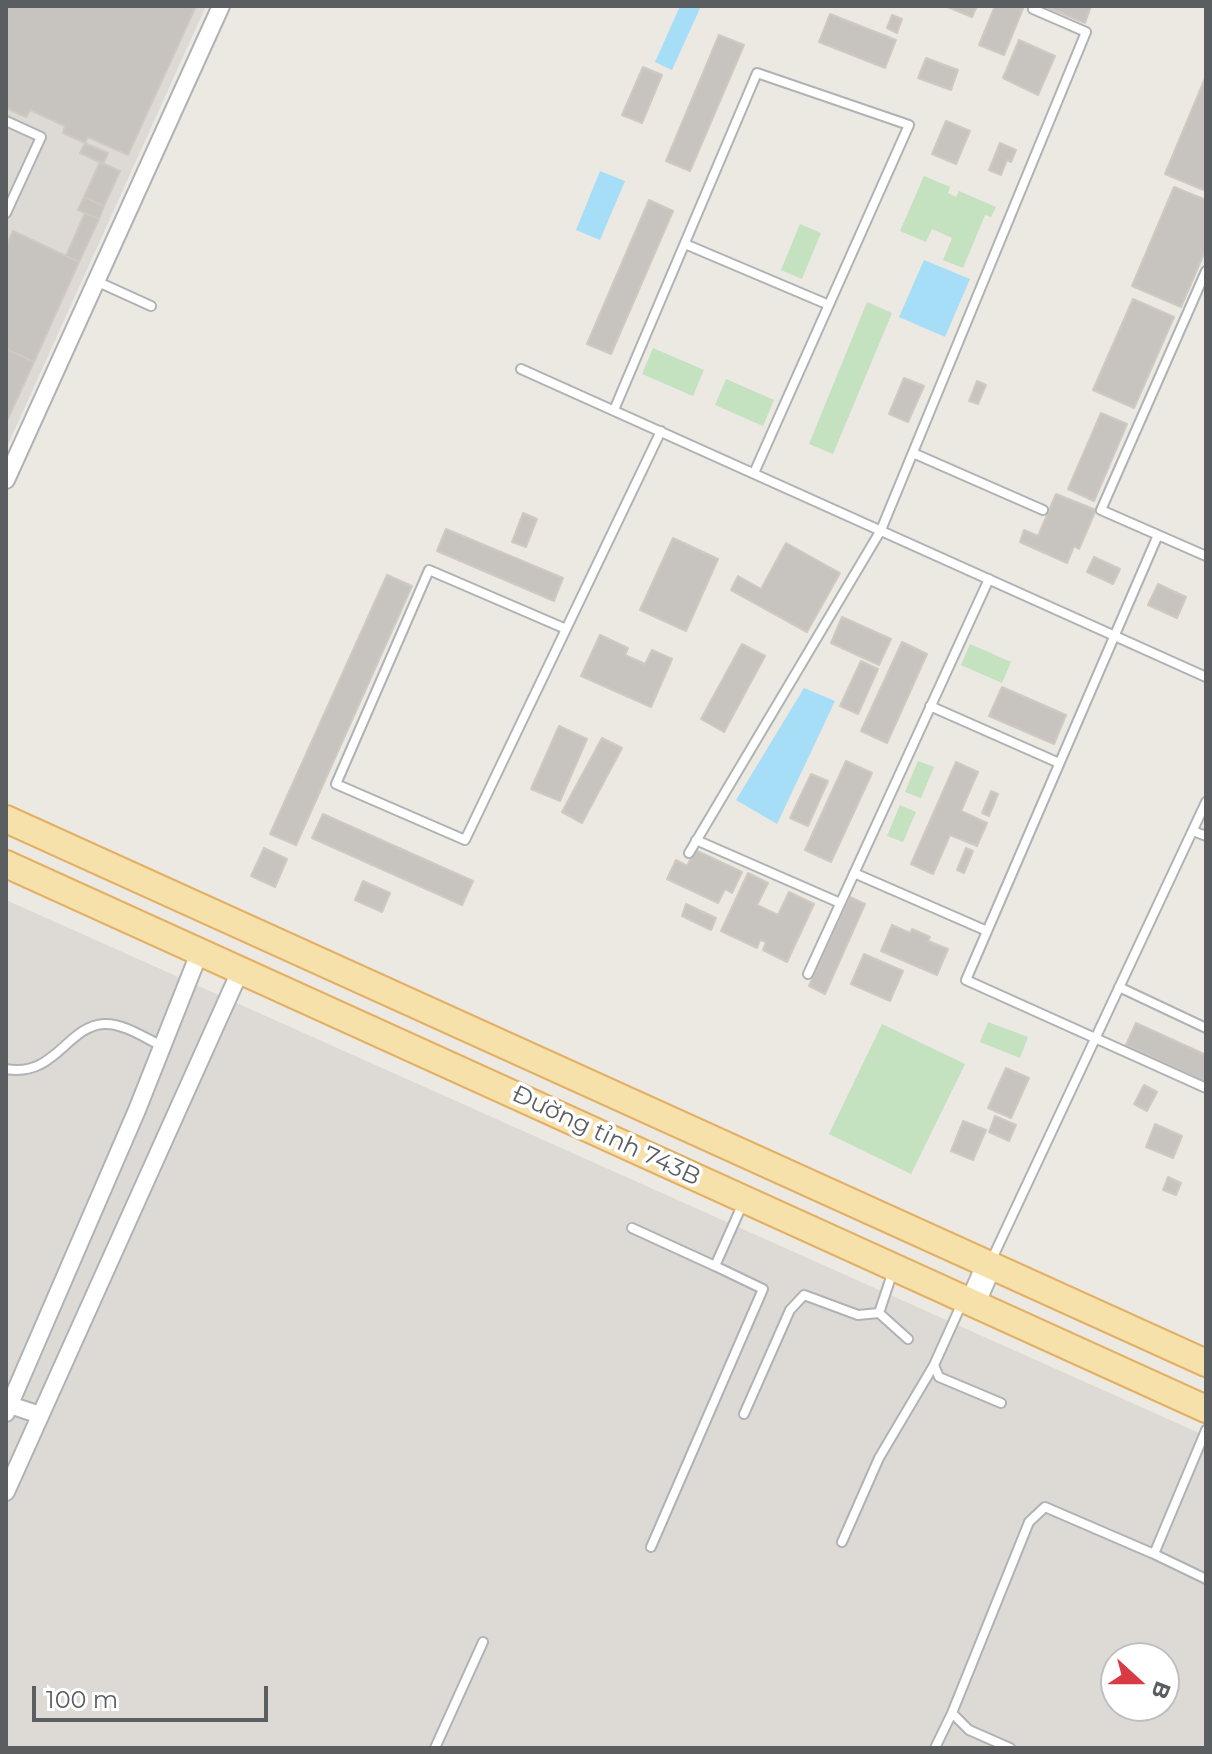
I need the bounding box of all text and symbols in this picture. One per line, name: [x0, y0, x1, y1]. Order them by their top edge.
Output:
street label: Đường tỉnh 743B: [507, 1080, 705, 1192]
north arrow: [1100, 1642, 1180, 1722]
scale bar: [36, 1670, 272, 1720]
text: B: [1145, 1677, 1177, 1703]
text: 100 m: [46, 1685, 118, 1714]

